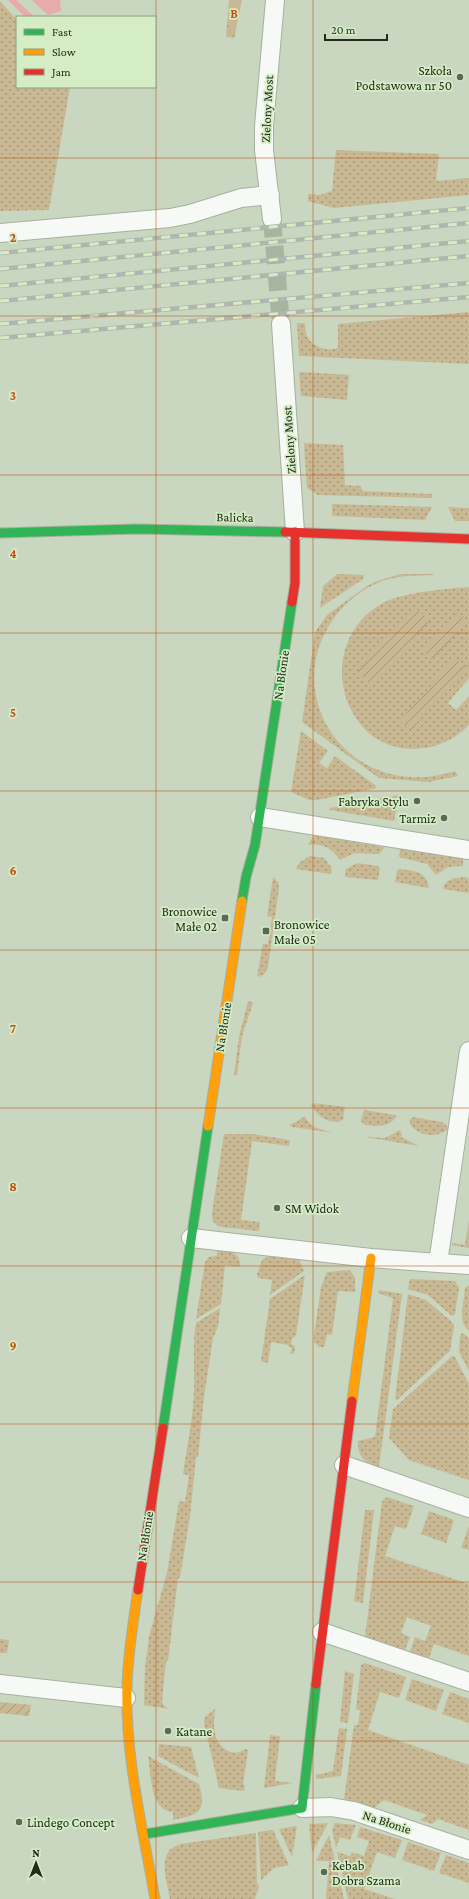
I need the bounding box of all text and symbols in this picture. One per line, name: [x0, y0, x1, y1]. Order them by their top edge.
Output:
text: B: [230, 6, 238, 21]
legend: [16, 16, 156, 88]
scale bar: [325, 16, 387, 42]
text: 20 m: [331, 23, 356, 37]
text: Fast: [52, 25, 73, 39]
text: Slow: [52, 45, 76, 59]
place label: Szkoła Podstawowa nr 50: [356, 63, 452, 93]
text: Jam: [51, 65, 71, 79]
marker: Szkoła Podstawowa nr 50: [455, 72, 465, 82]
street label: Zielony Most: [258, 74, 276, 143]
text: 2: [10, 230, 17, 245]
text: 3: [10, 388, 16, 403]
street label: Zielony Most: [279, 405, 299, 474]
street label: Balicka: [216, 509, 254, 525]
text: 4: [9, 546, 17, 561]
street label: Na Błonie: [270, 649, 292, 701]
text: 5: [10, 705, 16, 720]
place label: Fabryka Stylu: [338, 794, 409, 809]
marker: Fabryka Stylu: [412, 796, 422, 806]
place label: Tarmiz: [399, 811, 436, 826]
marker: Tarmiz: [439, 813, 449, 823]
text: 6: [9, 863, 17, 878]
place label: Bronowice Małe 02: [162, 904, 217, 934]
marker: Bronowice Małe 02: [220, 913, 230, 923]
place label: Bronowice Małe 05: [274, 917, 330, 947]
marker: Bronowice Małe 05: [261, 926, 271, 936]
street label: Na Błonie: [212, 1001, 234, 1053]
text: 7: [10, 1021, 16, 1036]
text: 8: [9, 1179, 17, 1194]
place label: SM Widok: [285, 1201, 340, 1216]
marker: SM Widok: [272, 1203, 282, 1213]
text: 9: [9, 1338, 17, 1353]
street label: Na Błonie: [134, 1510, 156, 1562]
place label: Katane: [176, 1724, 213, 1739]
marker: Katane: [163, 1726, 173, 1736]
street label: Na Błonie: [361, 1807, 413, 1837]
place label: Lindego Concept: [27, 1815, 115, 1830]
marker: Lindego Concept: [14, 1817, 24, 1827]
north arrow: [16, 1843, 56, 1883]
text: N: [32, 1847, 40, 1859]
place label: Kebab Dobra Szama: [332, 1858, 401, 1888]
marker: Kebab Dobra Szama: [319, 1867, 329, 1877]

